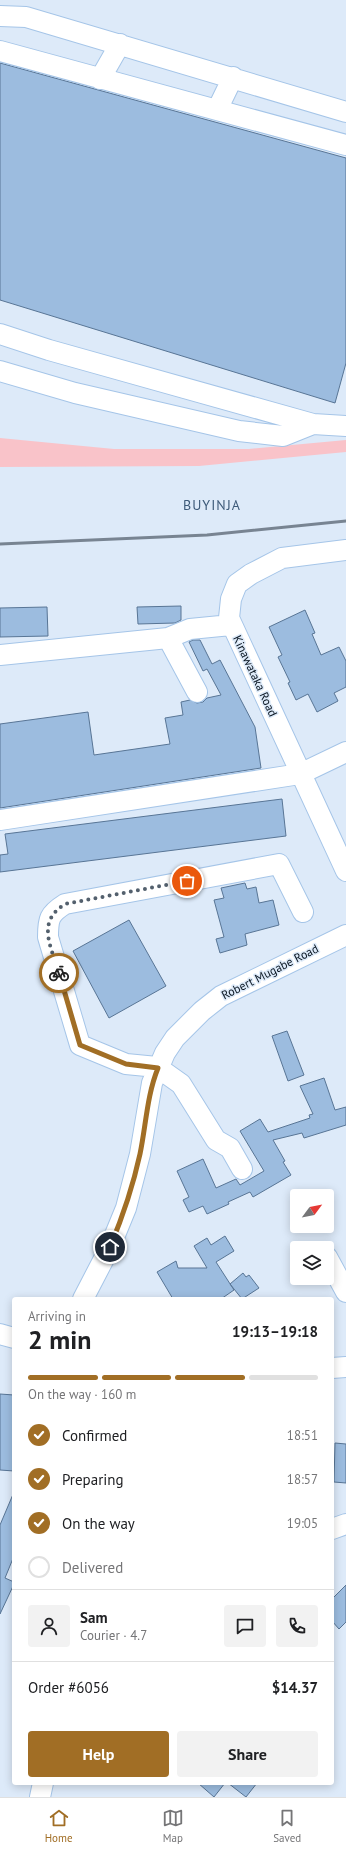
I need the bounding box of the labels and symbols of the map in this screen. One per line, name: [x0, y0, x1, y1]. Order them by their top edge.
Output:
district label: BUYINJA: [183, 496, 241, 514]
street label: Kinawataka Road: [230, 633, 281, 719]
pin: [170, 864, 204, 898]
street label: Robert Mugabe Road: [219, 941, 321, 1002]
courier: [39, 953, 79, 993]
north arrow: [290, 1189, 334, 1233]
pin: [93, 1230, 127, 1264]

